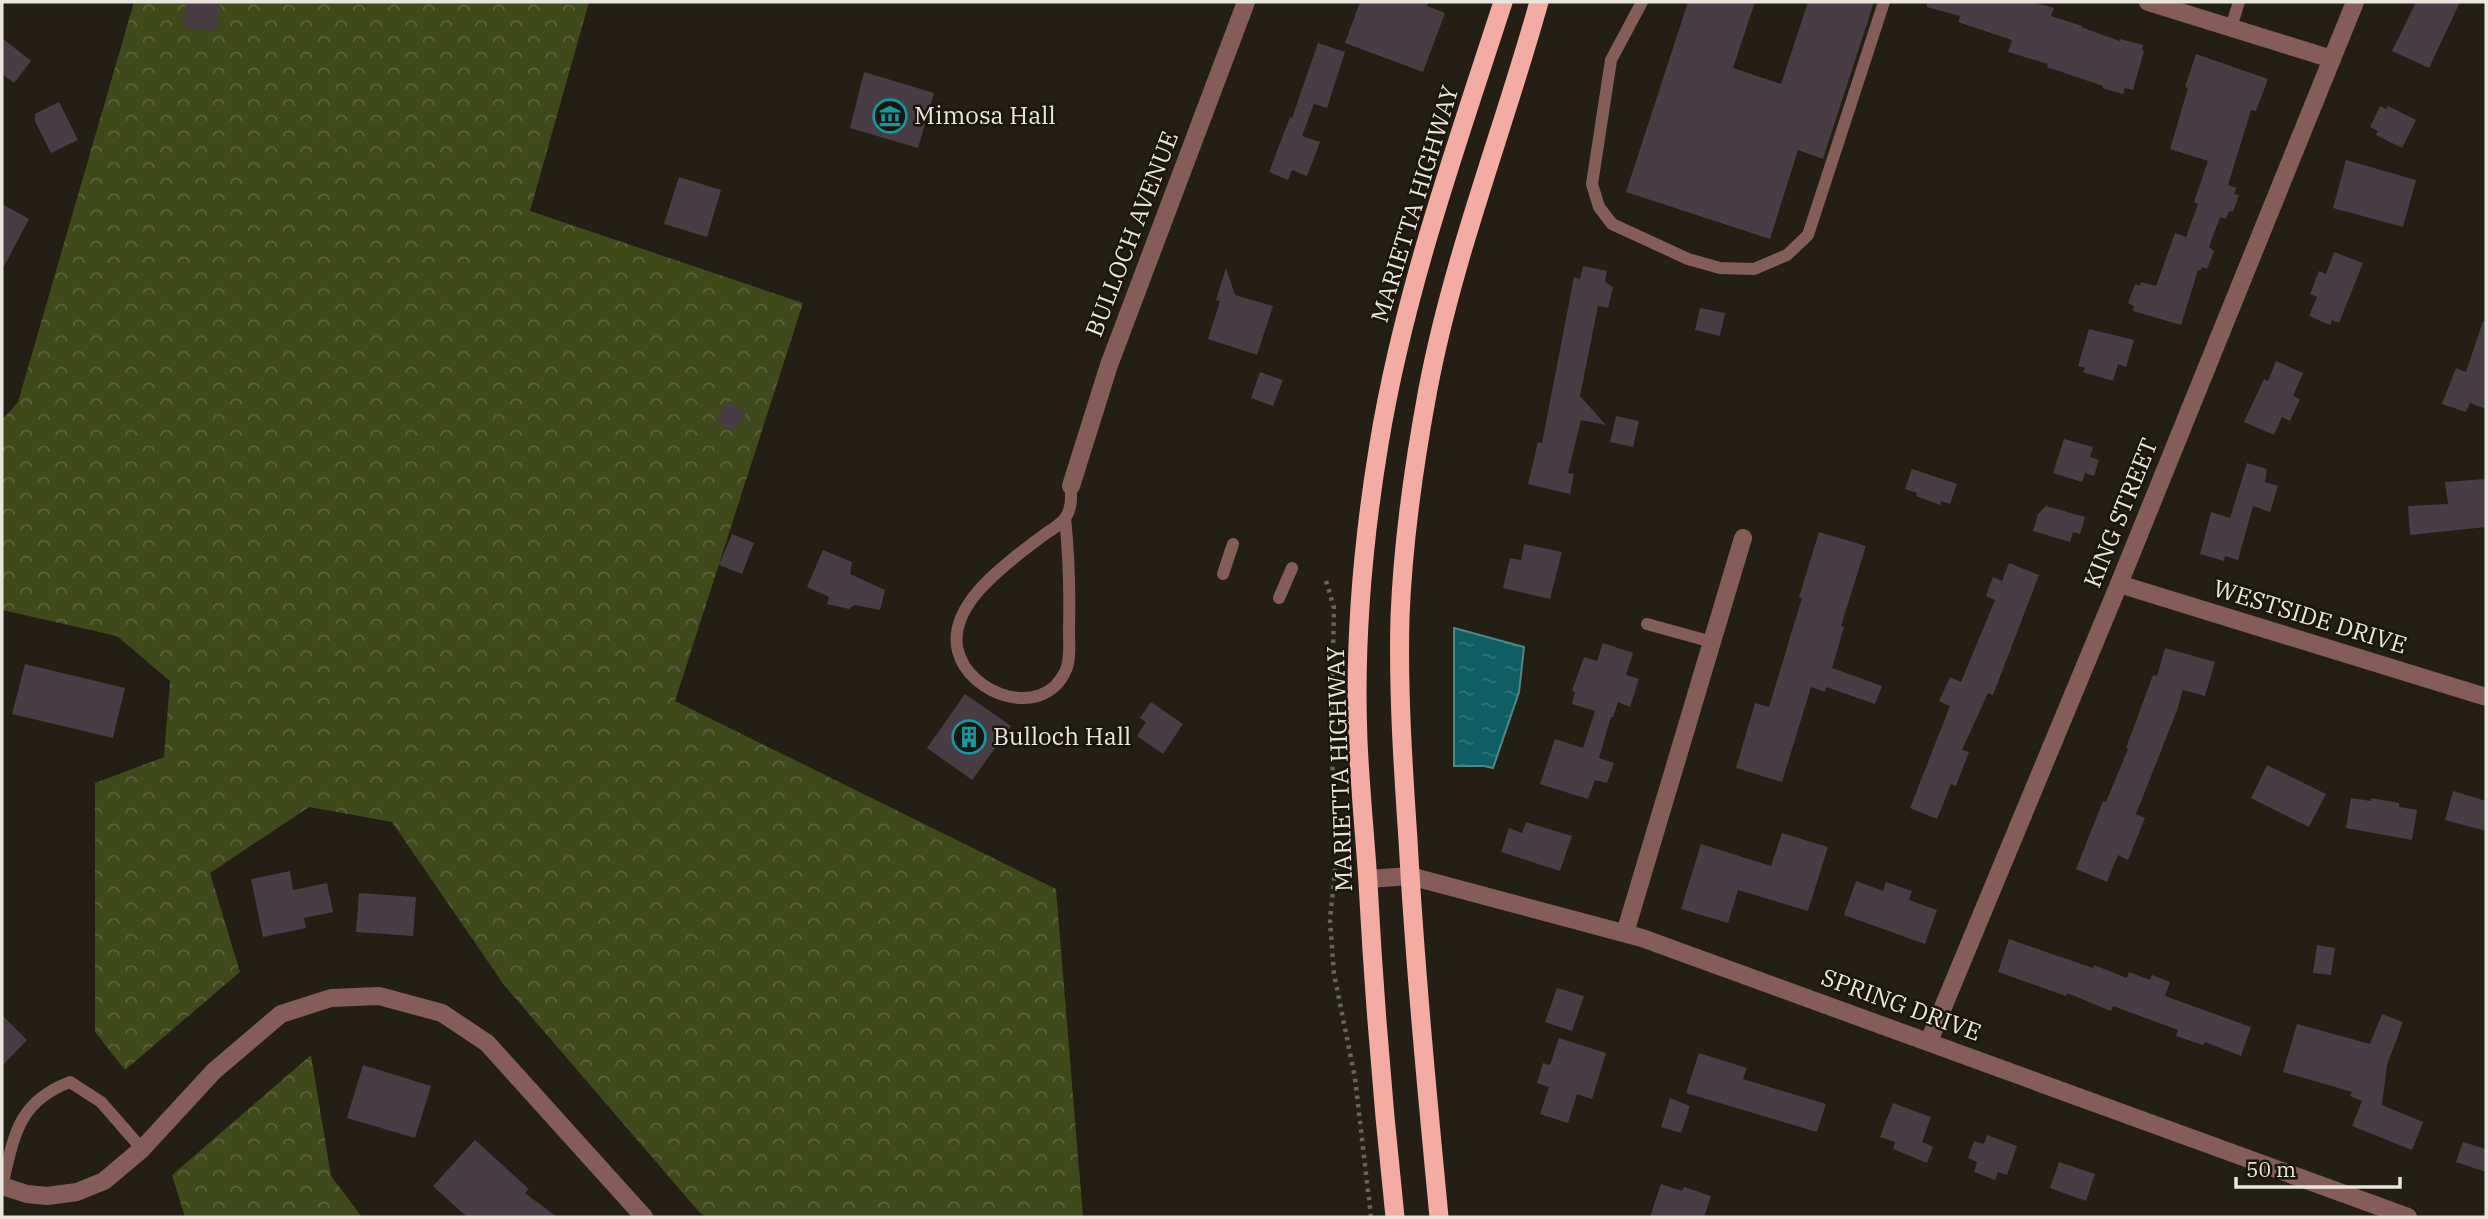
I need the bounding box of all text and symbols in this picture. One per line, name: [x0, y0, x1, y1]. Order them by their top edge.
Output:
street label: MARIETTA HIGHWAY: [1363, 81, 1465, 326]
museum icon: Mimosa Hall: [871, 97, 909, 135]
place label: Mimosa Hall: [914, 99, 1056, 131]
street label: BULLOCH AVENUE: [1077, 126, 1185, 341]
street label: KING STREET: [2075, 433, 2165, 592]
street label: WESTSIDE DRIVE: [2210, 571, 2411, 661]
street label: MARIETTA HIGHWAY: [1319, 646, 1359, 892]
building icon: Bulloch Hall: [950, 718, 988, 756]
place label: Bulloch Hall: [993, 720, 1131, 752]
street label: SPRING DRIVE: [1817, 960, 1986, 1048]
scale bar: [2236, 1146, 2400, 1190]
text: 50 m: [2246, 1155, 2296, 1183]

